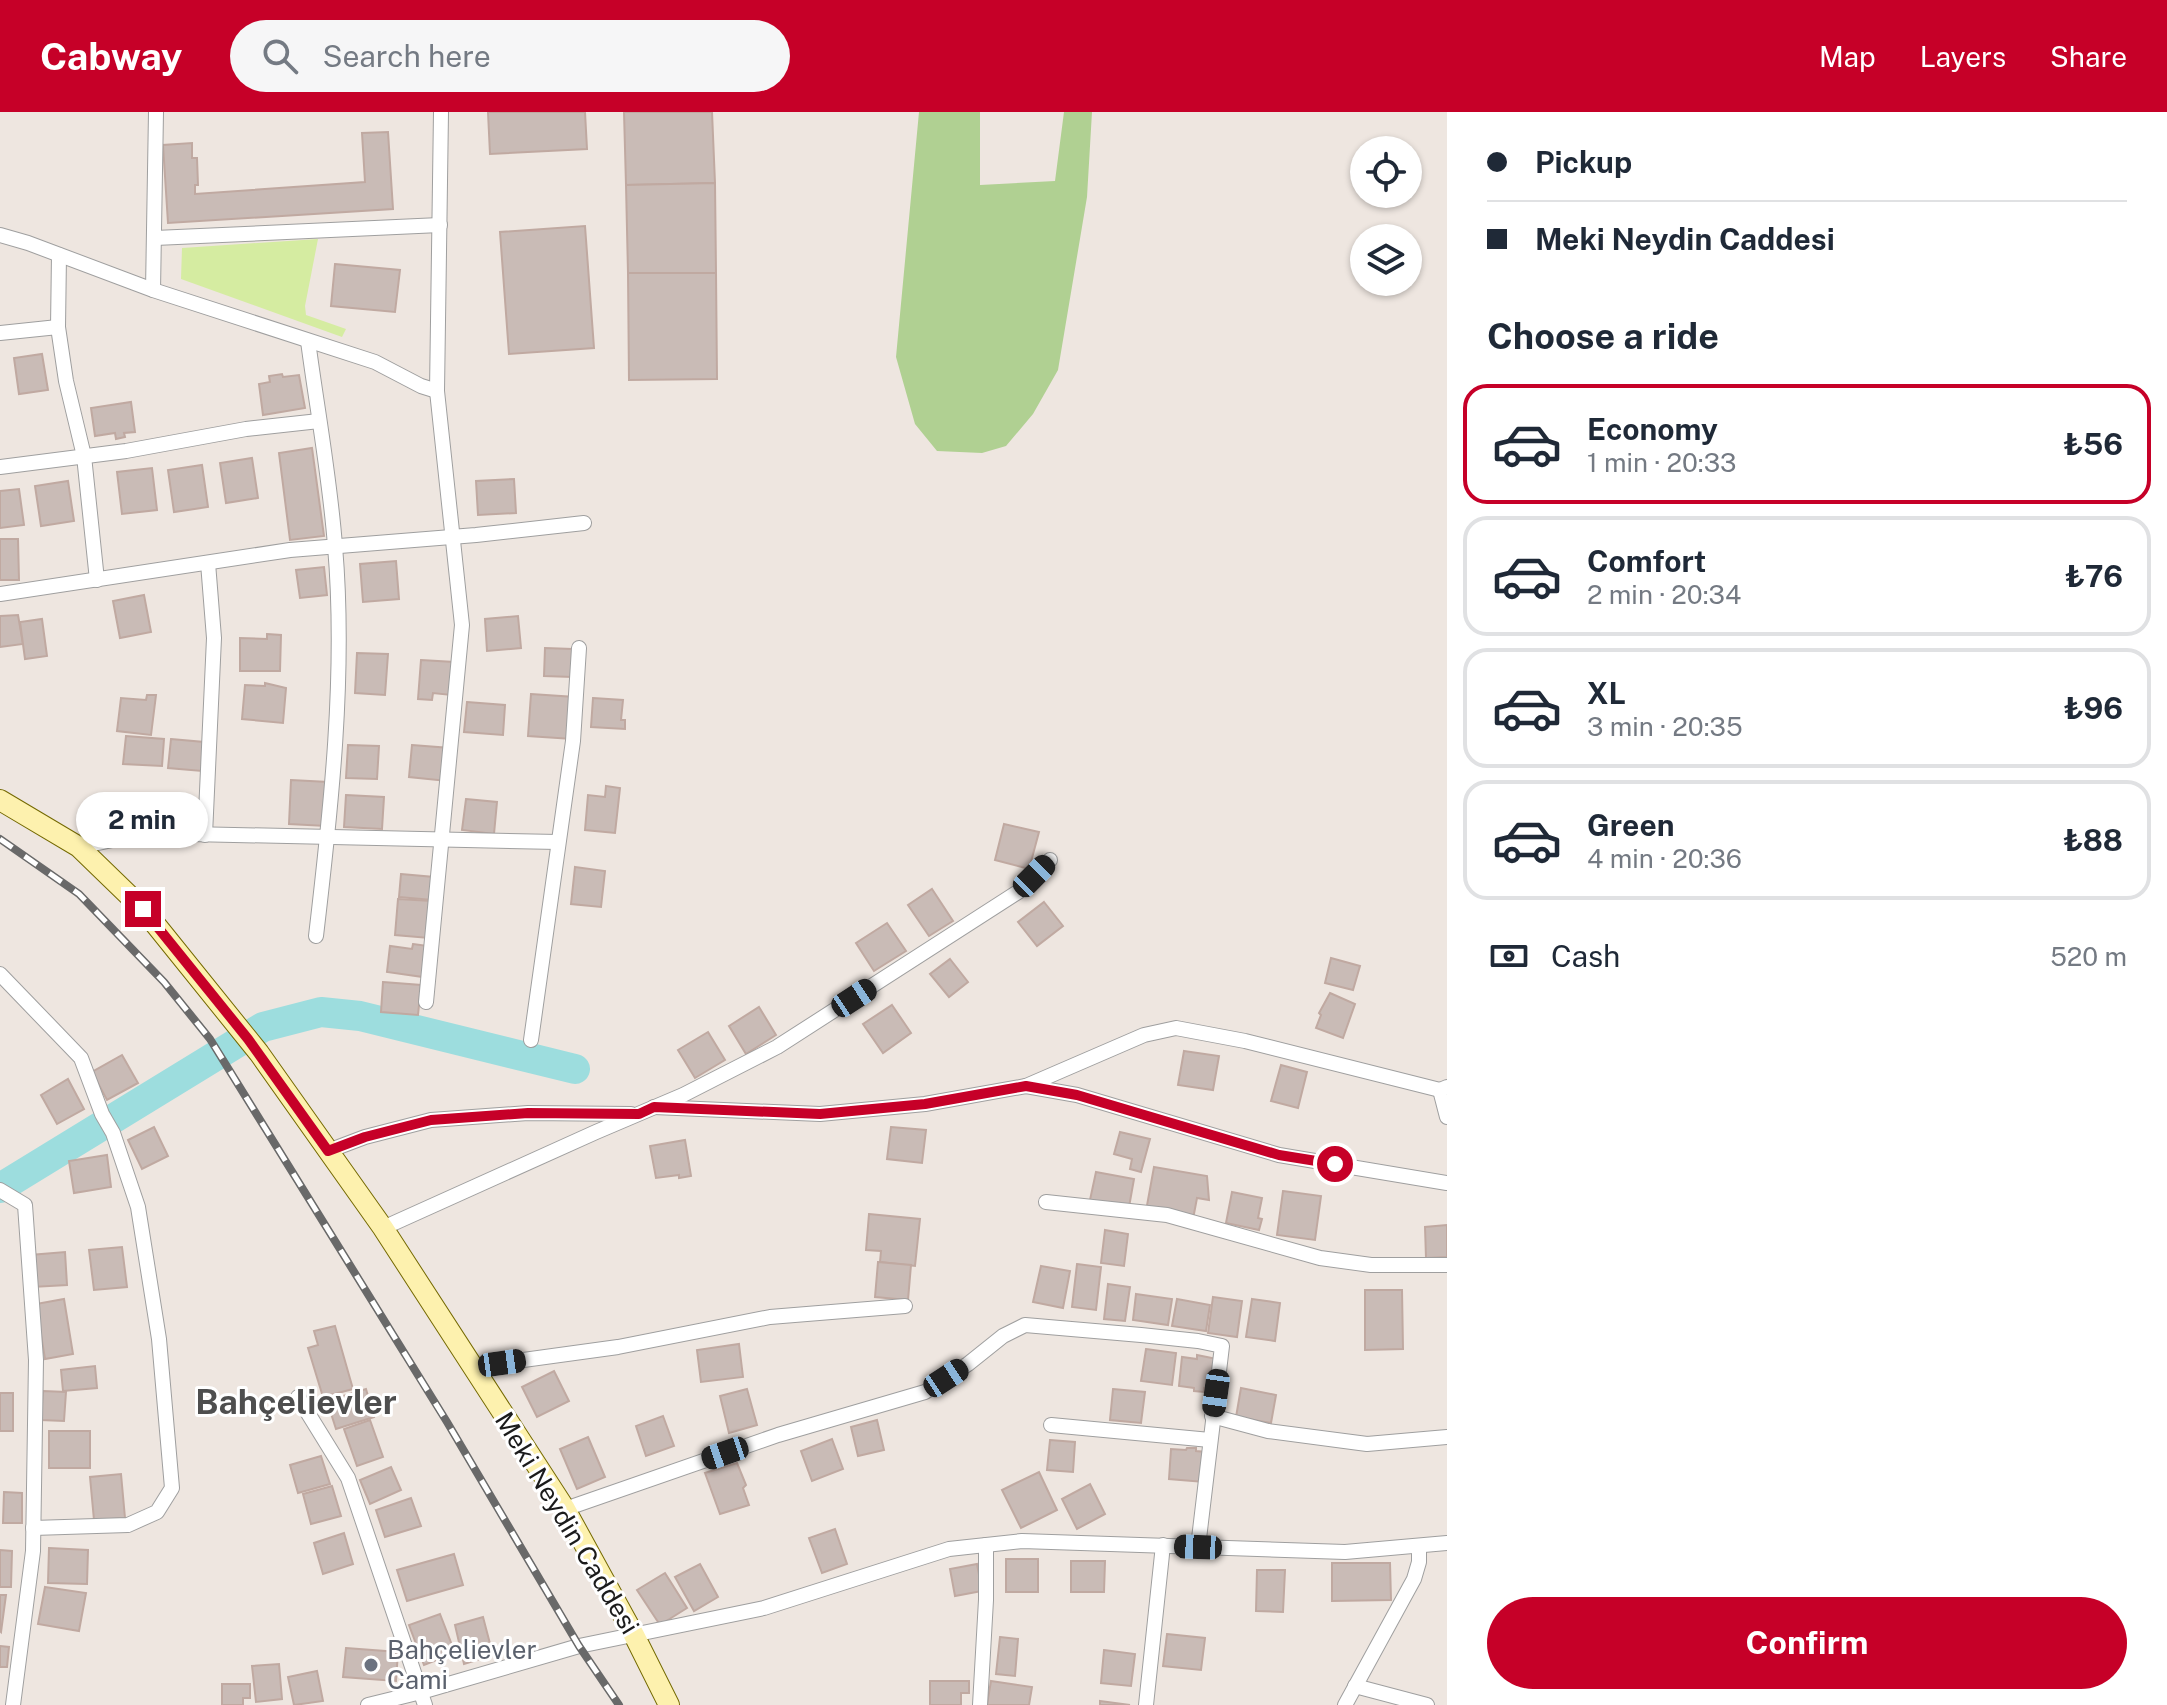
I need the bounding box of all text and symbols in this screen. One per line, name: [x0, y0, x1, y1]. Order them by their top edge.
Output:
search box: [230, 20, 790, 92]
text: Cabway: [40, 34, 182, 79]
icon: search: [258, 34, 302, 78]
text: Search here: [322, 38, 491, 74]
text: Map: [1819, 40, 1876, 73]
text: Layers: [1920, 40, 2006, 73]
text: Share: [2050, 40, 2127, 73]
map controls: [1350, 136, 1422, 296]
button: locate: [1350, 136, 1422, 208]
text: Pickup: [1535, 144, 1632, 180]
text: Meki Neydin Caddesi: [1535, 221, 1835, 257]
button: layers: [1350, 224, 1422, 296]
text: Choose a ride: [1487, 315, 1719, 357]
icon: car: [1491, 408, 1563, 480]
text: Economy: [1587, 411, 1718, 447]
text: ₺56: [2063, 426, 2123, 462]
text: 1 min · 20:33: [1587, 447, 1736, 478]
icon: car: [1491, 540, 1563, 612]
text: Comfort: [1587, 543, 1706, 579]
text: ₺76: [2065, 558, 2123, 594]
text: 2 min · 20:34: [1587, 579, 1741, 610]
icon: car: [1491, 672, 1563, 744]
text: XL: [1587, 675, 1626, 711]
text: ₺96: [2064, 690, 2123, 726]
text: 3 min · 20:35: [1587, 711, 1743, 742]
callout: 2 min: [77, 793, 209, 849]
text: 2 min: [108, 804, 176, 835]
icon: car: [1491, 804, 1563, 876]
text: Green: [1587, 807, 1674, 843]
text: ₺88: [2063, 822, 2123, 858]
text: 4 min · 20:36: [1587, 843, 1742, 874]
car: [1009, 851, 1059, 901]
route end: [125, 891, 161, 927]
icon: cash: [1487, 934, 1531, 978]
text: Cash: [1551, 938, 1620, 974]
text: 520 m: [2050, 941, 2127, 972]
car: [827, 975, 881, 1021]
route start: [1317, 1146, 1353, 1182]
car: [477, 1348, 527, 1378]
car: [919, 1355, 973, 1401]
car: [1201, 1368, 1231, 1418]
district label: Bahçelievler: [195, 1382, 397, 1422]
street label: Meki Neydin Caddesi: [489, 1406, 646, 1639]
car: [698, 1434, 752, 1472]
car: [1174, 1534, 1222, 1560]
button: Confirm: [1487, 1597, 2127, 1689]
place label: Bahçelievler Cami: [387, 1634, 537, 1695]
marker: Bahçelievler Cami: [362, 1656, 380, 1674]

